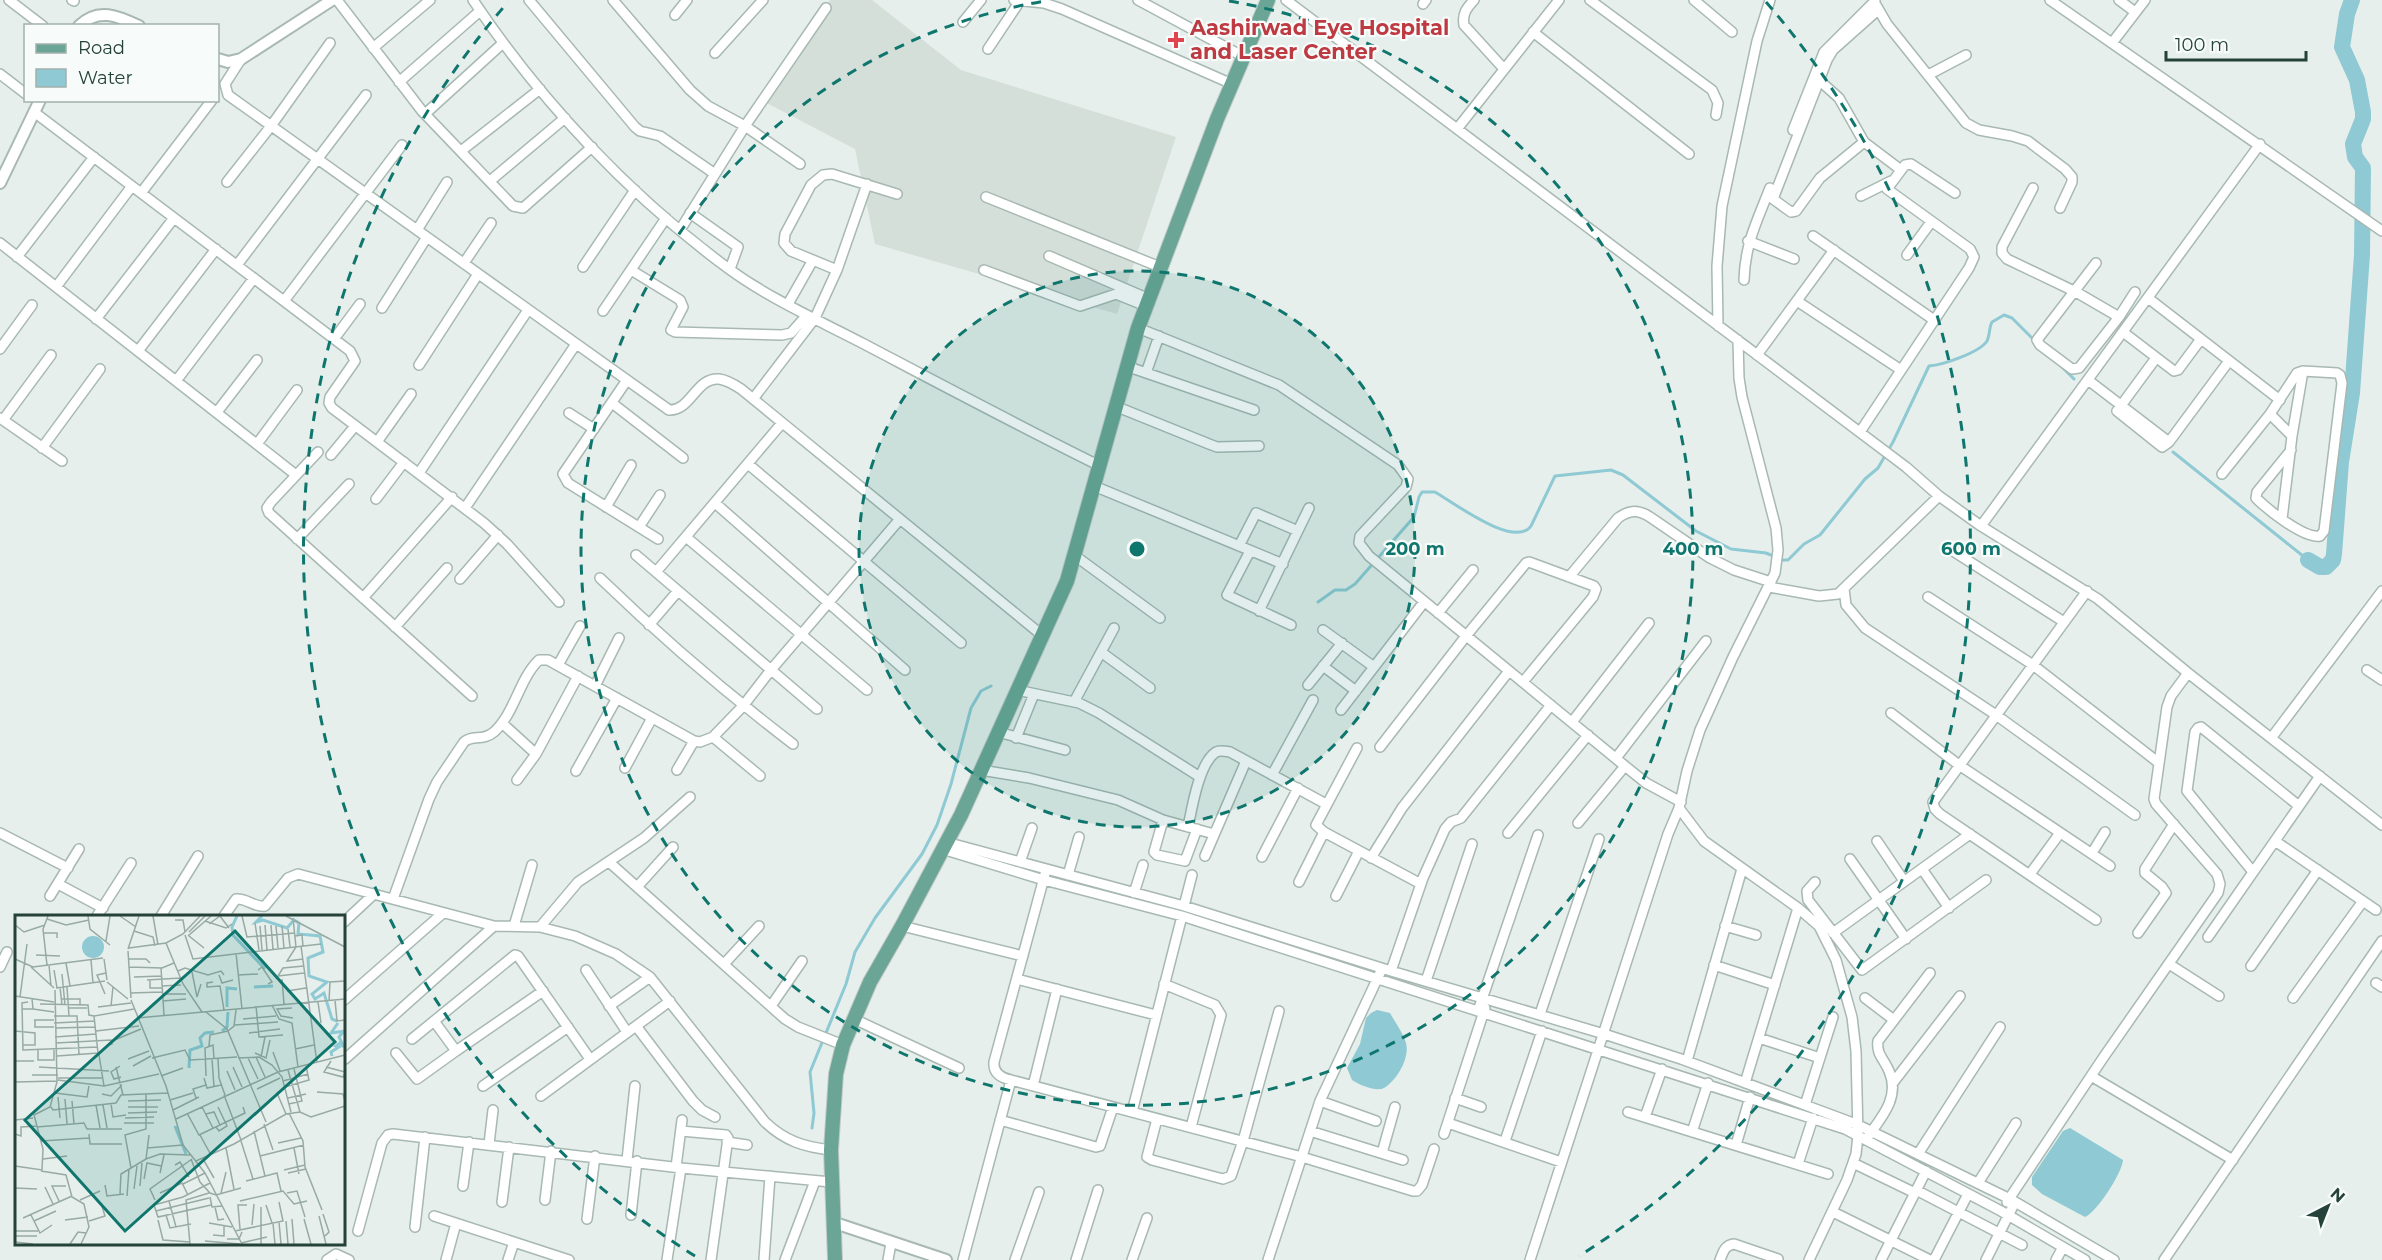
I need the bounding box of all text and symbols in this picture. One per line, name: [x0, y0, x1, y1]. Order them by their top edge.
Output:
place label: Aashirwad Eye Hospital and Laser Center: [1189, 15, 1449, 64]
legend: [24, 24, 219, 102]
scale bar: [2166, 24, 2306, 62]
marker: Aashirwad Eye Hospital and Laser Center: [1167, 31, 1185, 49]
text: 100 m: [2175, 34, 2229, 56]
text: Road: [78, 37, 125, 59]
text: Water: [78, 67, 133, 89]
text: 200 m: [1385, 538, 1445, 560]
text: 400 m: [1663, 538, 1723, 560]
text: 600 m: [1941, 538, 2001, 560]
centre of rings: [1127, 539, 1147, 559]
inset map: [15, 915, 345, 1245]
north arrow: [2298, 1176, 2358, 1236]
text: N: [2327, 1184, 2349, 1207]

